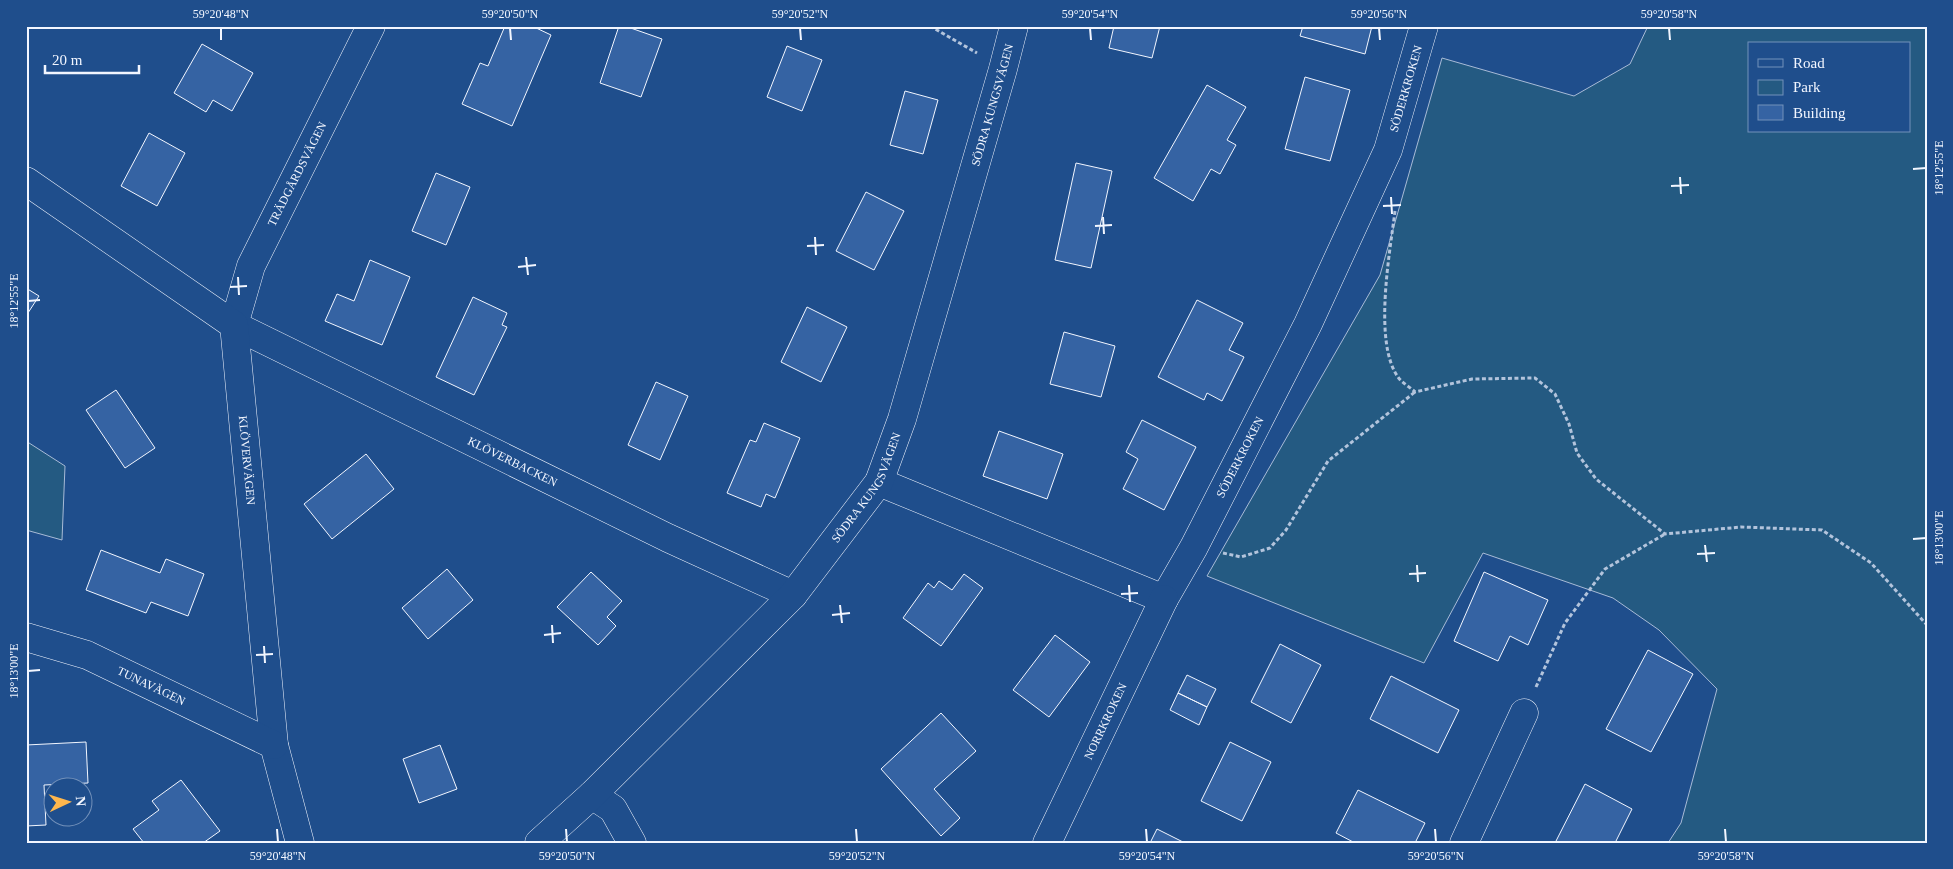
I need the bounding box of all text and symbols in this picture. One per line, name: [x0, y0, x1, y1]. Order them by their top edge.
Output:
text: 59°20'48"N: [193, 7, 250, 21]
text: 59°20'50"N: [482, 7, 539, 21]
text: 59°20'52"N: [772, 7, 829, 21]
text: 59°20'54"N: [1062, 7, 1119, 21]
text: 59°20'56"N: [1351, 7, 1408, 21]
text: 59°20'58"N: [1641, 7, 1698, 21]
scale bar: [45, 42, 139, 74]
street label: SÖDRA KUNGSVÄGEN: [968, 42, 1016, 168]
legend: [1748, 42, 1910, 132]
street label: SÖDERKROKEN: [1387, 43, 1425, 134]
text: 20 m: [52, 52, 83, 68]
text: Road: [1793, 55, 1825, 71]
text: Park: [1793, 79, 1821, 95]
text: Building: [1793, 105, 1846, 121]
street label: TRÄDGÅRDSVÄGEN: [265, 119, 330, 229]
text: 18°12'55"E: [1932, 140, 1946, 196]
text: 18°12'55"E: [7, 273, 21, 329]
street label: SÖDERKROKEN: [1213, 414, 1267, 500]
street label: KLÖVERVÄGEN: [236, 415, 258, 506]
street label: SÖDRA KUNGSVÄGEN: [828, 430, 904, 545]
street label: KLÖVERBACKEN: [465, 434, 560, 490]
text: 18°13'00"E: [1932, 510, 1946, 566]
text: 18°13'00"E: [7, 643, 21, 699]
street label: TUNAVÄGEN: [115, 664, 188, 708]
street label: NORRKROKEN: [1081, 680, 1130, 762]
north arrow: [42, 776, 92, 826]
text: N: [73, 796, 88, 807]
text: 59°20'48"N: [250, 849, 307, 863]
text: 59°20'50"N: [539, 849, 596, 863]
text: 59°20'52"N: [829, 849, 886, 863]
text: 59°20'54"N: [1119, 849, 1176, 863]
text: 59°20'56"N: [1408, 849, 1465, 863]
text: 59°20'58"N: [1698, 849, 1755, 863]

